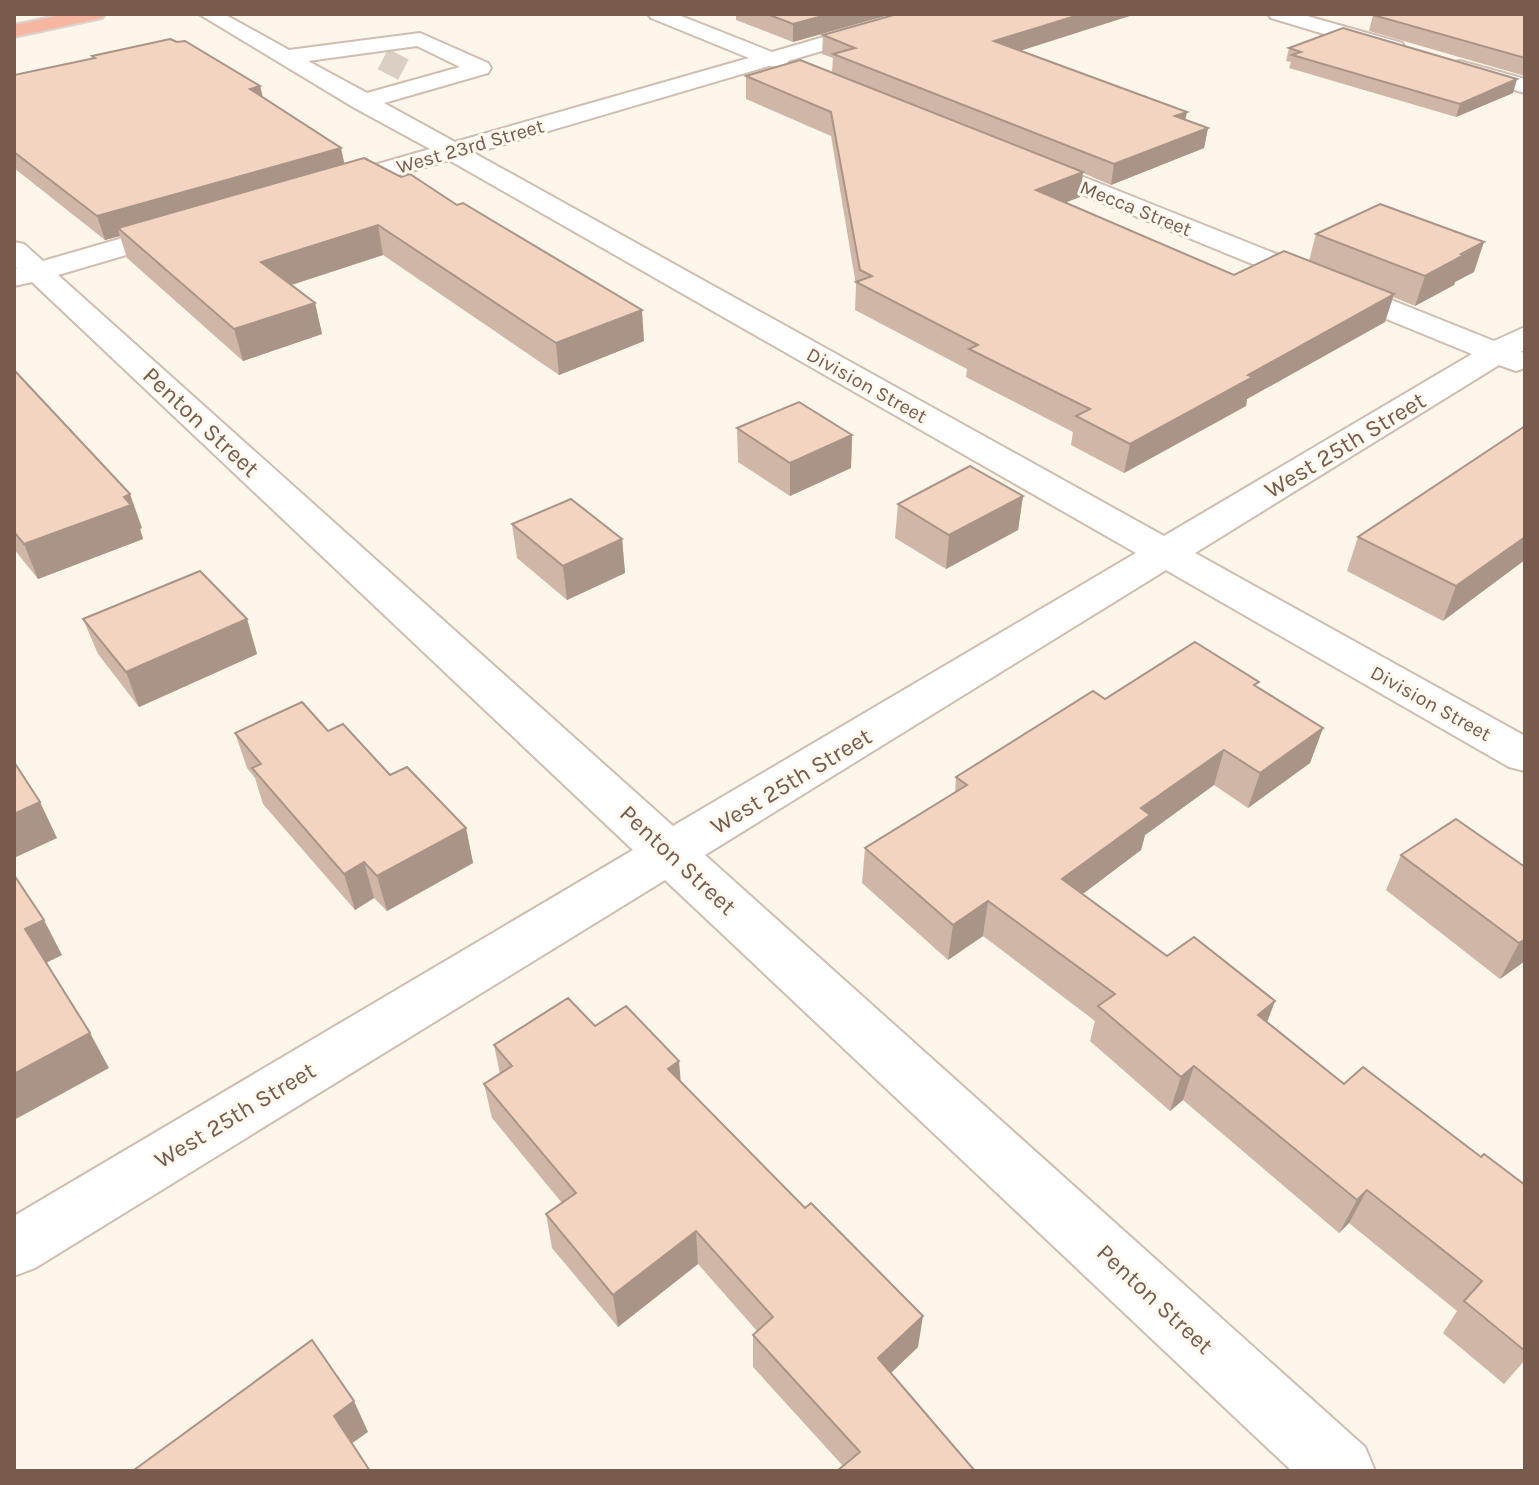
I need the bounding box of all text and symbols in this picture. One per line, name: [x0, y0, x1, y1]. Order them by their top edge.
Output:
street label: West 23rd Street: [394, 114, 547, 179]
street label: Mecca Street: [1077, 176, 1196, 242]
street label: Division Street: [802, 343, 931, 428]
street label: Penton Street: [137, 361, 265, 483]
street label: West 25th Street: [1259, 386, 1431, 504]
street label: Division Street: [1366, 661, 1495, 746]
street label: West 25th Street: [705, 722, 877, 840]
street label: Penton Street: [614, 799, 742, 921]
street label: West 25th Street: [149, 1056, 321, 1174]
street label: Penton Street: [1091, 1238, 1219, 1360]

